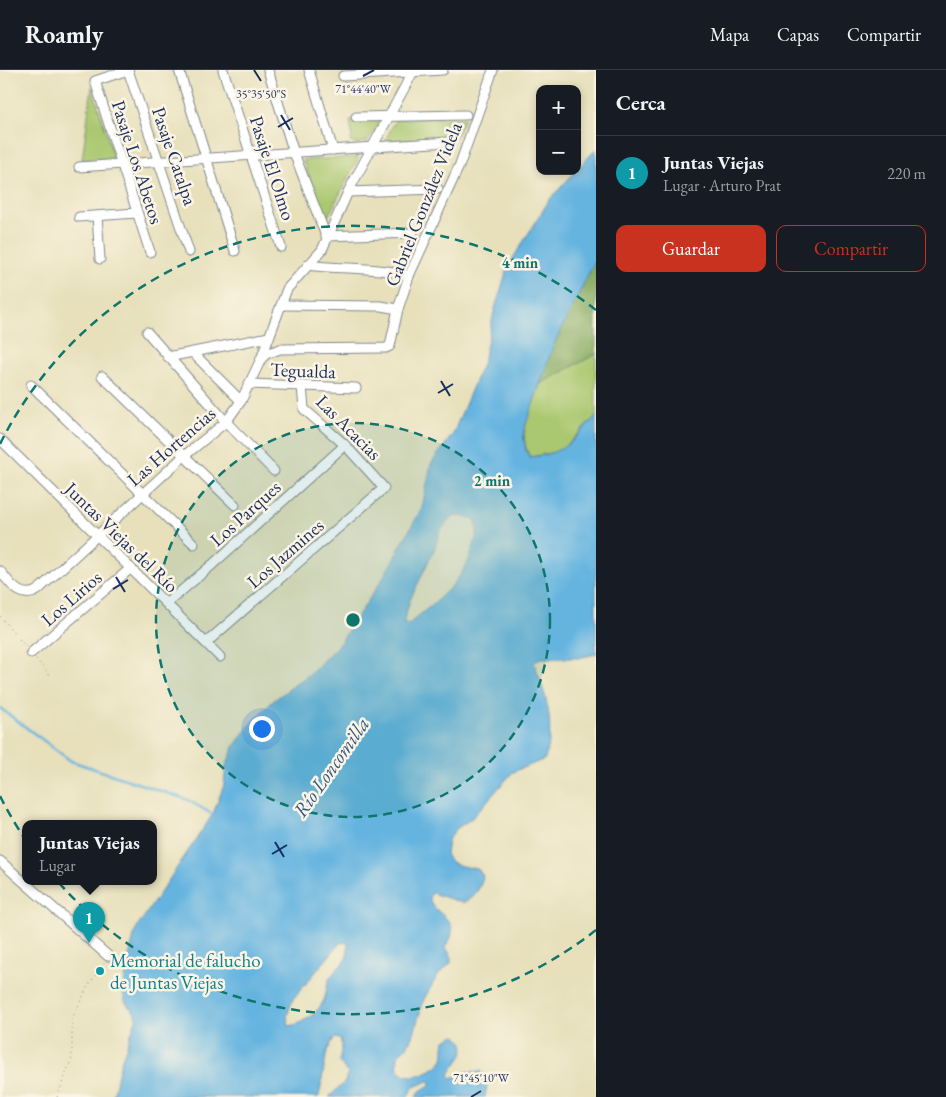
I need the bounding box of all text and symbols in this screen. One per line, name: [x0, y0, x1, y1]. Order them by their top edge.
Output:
text: Roamly: [25, 19, 103, 50]
text: Mapa: [710, 23, 749, 46]
text: Capas: [777, 23, 819, 46]
text: Compartir: [847, 23, 921, 46]
text: 71°44'40"W: [335, 81, 392, 97]
map controls: [536, 85, 581, 175]
button: +: [536, 85, 581, 130]
text: 35°35'50"S: [236, 86, 286, 102]
text: Cerca: [616, 89, 666, 116]
street label: Pasaje Los Abetos: [106, 97, 169, 227]
street label: Pasaje Catalpa: [146, 104, 203, 209]
street label: Pasaje El Olmo: [244, 113, 301, 224]
street label: Gabriel González Videla: [379, 118, 468, 290]
button: −: [536, 130, 581, 175]
text: Juntas Viejas: [663, 150, 764, 175]
text: 1: [628, 163, 636, 184]
text: 220 m: [887, 163, 926, 184]
text: Lugar · Arturo Prat: [663, 175, 781, 196]
button: Guardar: [616, 225, 766, 272]
button: Compartir: [776, 225, 926, 272]
text: 4 min: [502, 253, 539, 272]
street label: Tegualda: [270, 357, 337, 384]
street label: Las Acacias: [310, 389, 387, 466]
street label: Las Hortencias: [122, 401, 221, 492]
text: 2 min: [474, 471, 511, 490]
street label: Juntas Viejas del Río: [58, 475, 184, 598]
street label: Los Parques: [204, 475, 286, 552]
street label: Los Jazmines: [242, 513, 329, 594]
street label: Los Lirios: [36, 565, 107, 632]
centre of rings: [344, 611, 362, 629]
water label: Río Loncomilla: [287, 712, 375, 822]
your location: [249, 716, 275, 742]
popup: [22, 820, 157, 885]
text: Juntas Viejas: [39, 830, 140, 855]
text: Lugar: [39, 855, 76, 876]
pin: 1: [73, 902, 105, 943]
place label: Memorial de falucho de Juntas Viejas: [110, 948, 261, 995]
marker: Memorial de falucho de Juntas Viejas: [94, 965, 106, 977]
text: 71°45'10"W: [453, 1070, 510, 1086]

